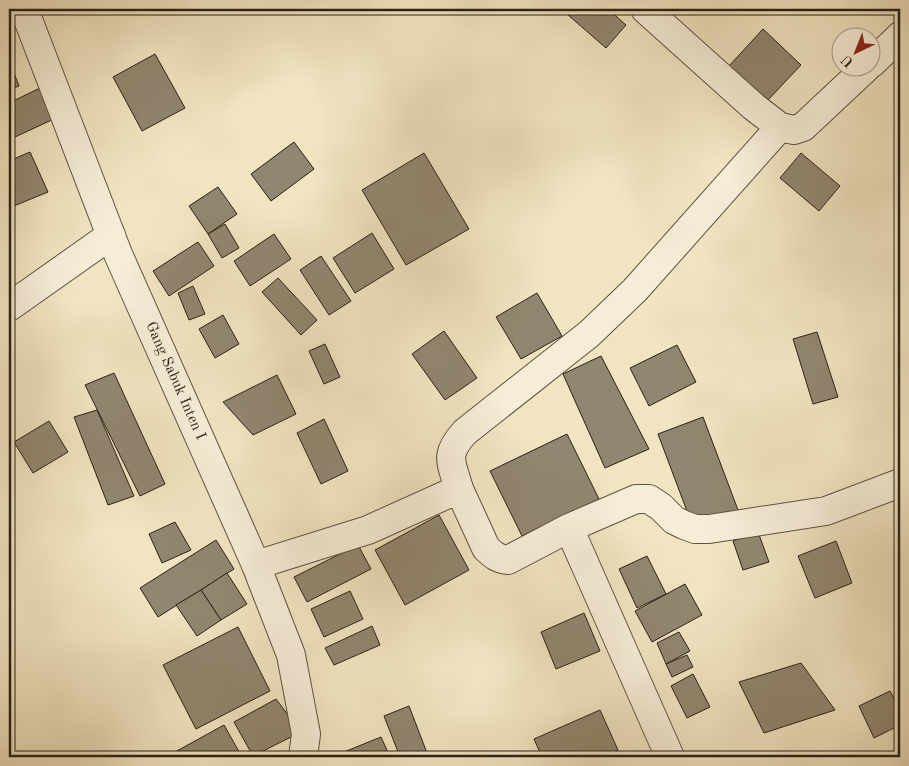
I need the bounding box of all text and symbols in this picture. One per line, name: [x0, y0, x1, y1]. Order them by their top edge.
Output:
north arrow: [832, 28, 882, 78]
text: U: [839, 52, 857, 70]
street label: Gang Sabuk Inten I: [142, 320, 208, 442]

